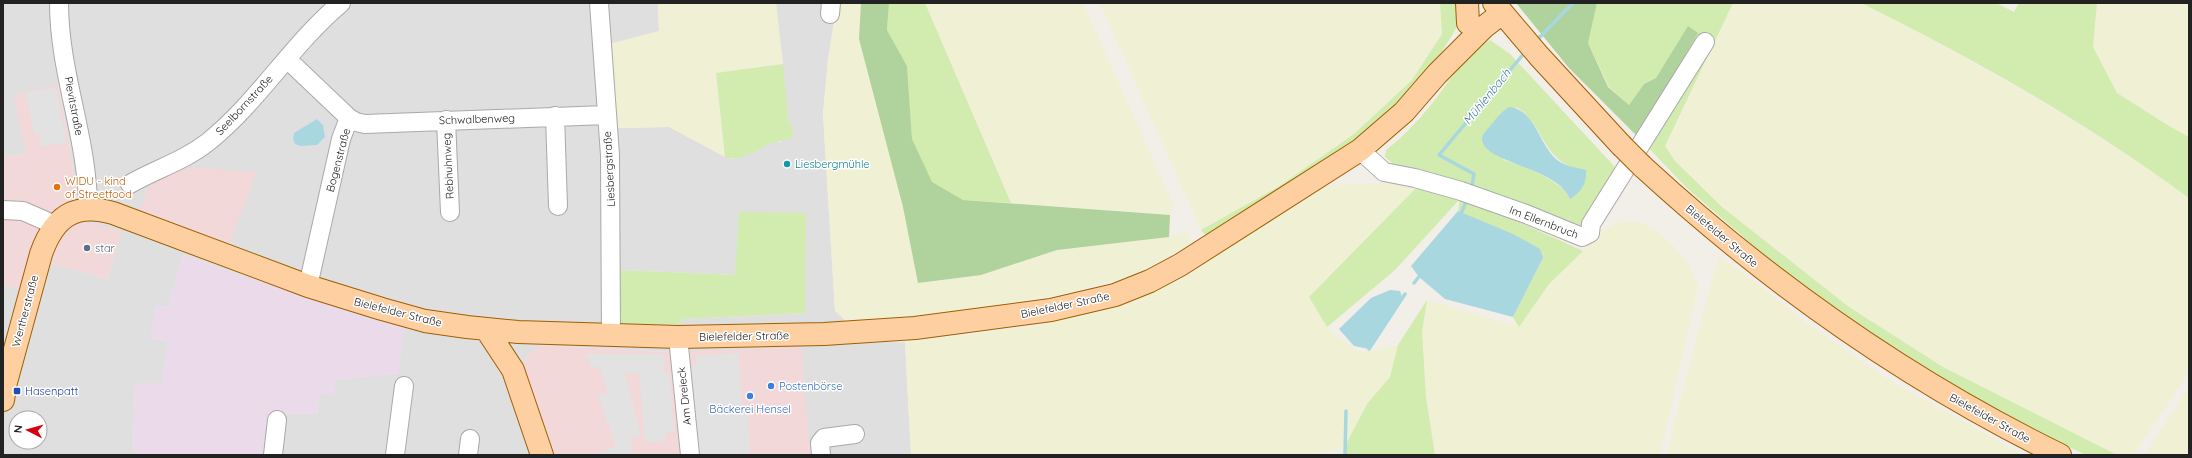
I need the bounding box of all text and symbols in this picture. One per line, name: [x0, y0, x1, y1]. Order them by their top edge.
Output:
water label: Mühlenbach: [1460, 66, 1514, 128]
street label: Seelbornstraße: [212, 72, 276, 138]
street label: Pievitstraße: [61, 75, 87, 137]
street label: Schwalbenweg: [439, 111, 515, 127]
street label: Bogenstraße: [323, 127, 353, 193]
street label: Liesbergstraße: [600, 131, 618, 207]
street label: Rebhuhnweg: [439, 132, 457, 200]
place label: Liesbergmühle: [795, 157, 870, 171]
marker: Liesbergmühle: [782, 159, 792, 169]
place label: WIDU - kind of Streetfood: [65, 174, 132, 201]
marker: WIDU - kind of Streetfood: [52, 182, 62, 192]
street label: Im Ellernbruch: [1507, 202, 1581, 242]
street label: Bielefelder Straße: [1683, 202, 1761, 270]
place label: star: [95, 241, 116, 255]
marker: star: [82, 243, 92, 253]
street label: Wertherstraße: [9, 274, 41, 348]
street label: Bielefelder Straße: [1019, 289, 1111, 321]
street label: Bielefelder Straße: [353, 294, 443, 330]
street label: Bielefelder Straße: [699, 328, 789, 344]
street label: Am Dreieck: [674, 366, 694, 426]
place label: Postenbörse: [779, 379, 842, 393]
marker: Postenbörse: [766, 381, 776, 391]
place label: Hasenpatt: [25, 384, 78, 398]
marker: Hasenpatt: [12, 386, 22, 396]
street label: Bielefelder Straße: [1947, 390, 2033, 446]
marker: Bäckerei Hensel: [745, 391, 755, 401]
place label: Bäckerei Hensel: [709, 402, 791, 416]
north arrow: [8, 410, 48, 450]
text: N: [11, 424, 25, 434]

